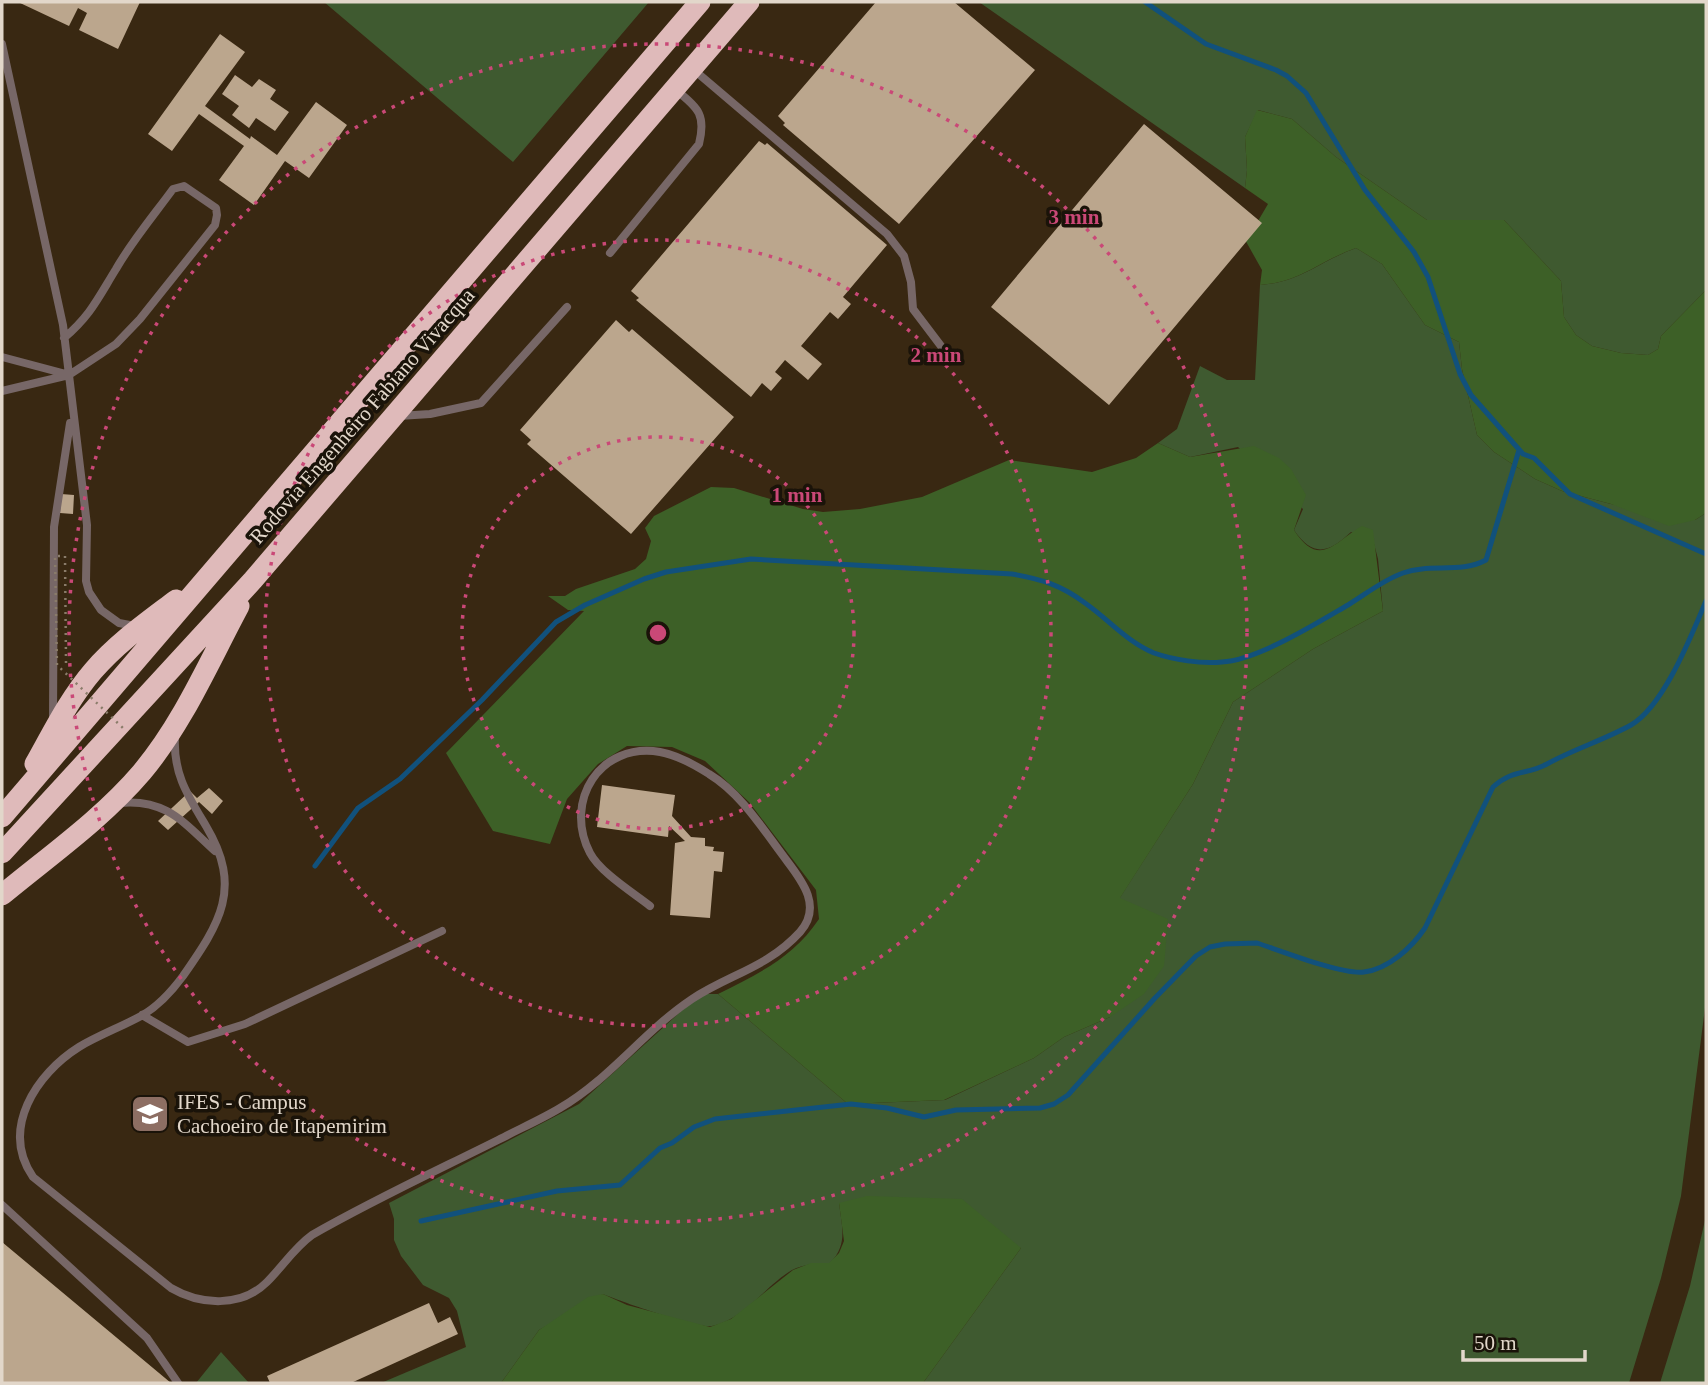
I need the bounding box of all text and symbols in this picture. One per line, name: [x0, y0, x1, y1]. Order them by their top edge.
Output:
text: 3 min: [1049, 205, 1100, 229]
street label: Rodovia Engenheiro Fabiano Vivacqua: [245, 283, 480, 548]
text: 2 min: [911, 343, 962, 367]
text: 1 min: [772, 483, 823, 507]
centre of rings: [646, 621, 670, 645]
place label: IFES - Campus Cachoeiro de Itapemirim: [177, 1090, 387, 1138]
school or university icon: IFES - Campus Cachoeiro de Itapemirim: [129, 1093, 171, 1135]
scale bar: [1463, 1318, 1586, 1362]
text: 50 m: [1474, 1331, 1517, 1355]

